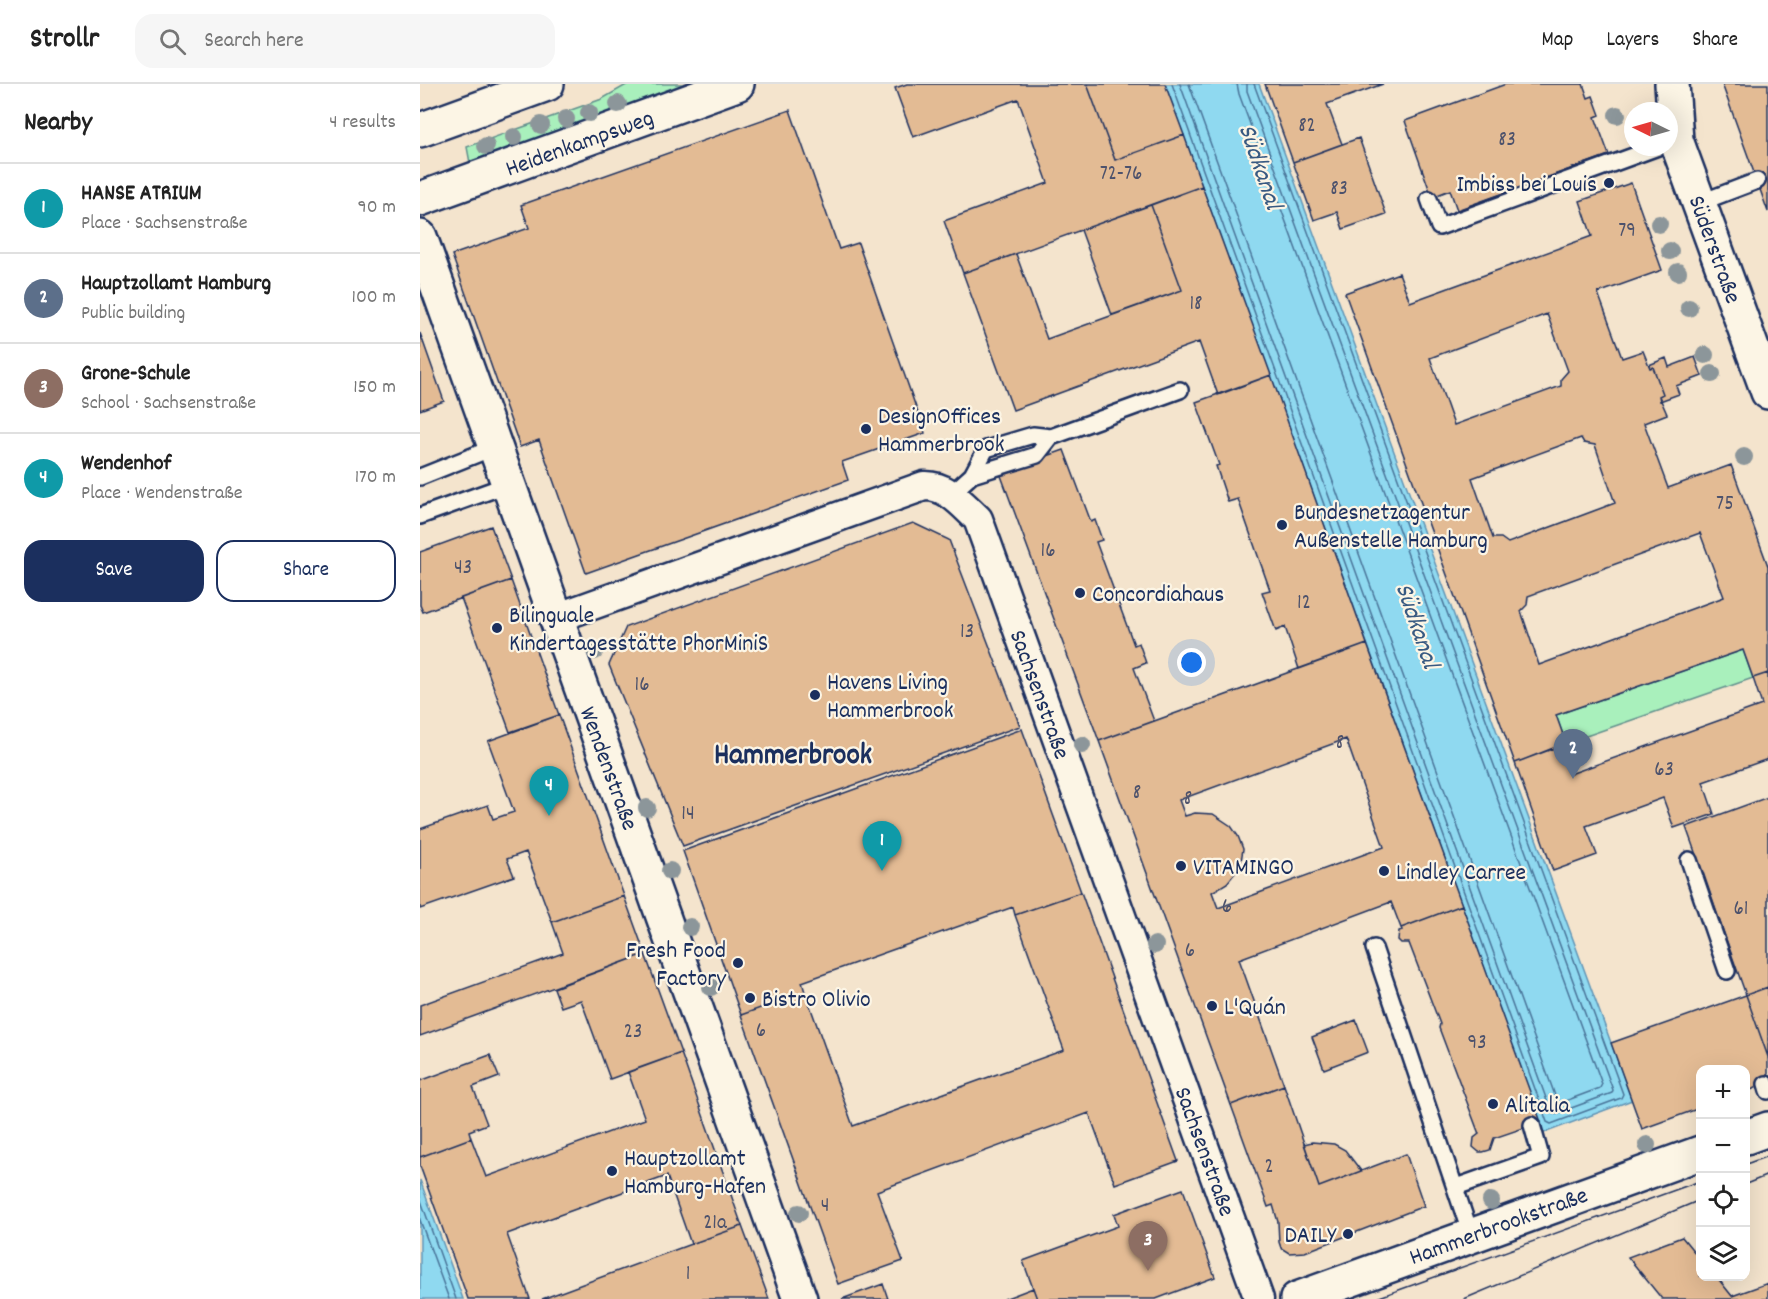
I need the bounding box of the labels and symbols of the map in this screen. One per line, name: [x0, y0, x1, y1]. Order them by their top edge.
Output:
street label: Heidenkampsweg: [501, 102, 659, 187]
north arrow: [1624, 102, 1678, 156]
house number: 82: [1298, 112, 1316, 142]
water label: Südkanal: [1227, 119, 1291, 217]
house number: 83: [1498, 126, 1516, 156]
house number: 72-76: [1100, 160, 1142, 190]
place label: Imbiss bei Louis: [1456, 169, 1597, 203]
house number: 83: [1330, 175, 1348, 205]
marker: Imbiss bei Louis: [1602, 176, 1616, 190]
street label: Süderstraße: [1678, 191, 1748, 309]
house number: 79: [1618, 217, 1636, 247]
house number: 18: [1189, 290, 1203, 320]
place label: DesignOffices Hammerbrook: [878, 401, 1004, 463]
marker: DesignOffices Hammerbrook: [859, 422, 873, 436]
house number: 75: [1716, 490, 1734, 520]
place label: Bundesnetzagentur Außenstelle Hamburg: [1294, 497, 1488, 559]
marker: Bundesnetzagentur Außenstelle Hamburg: [1275, 518, 1289, 532]
house number: 16: [1041, 537, 1055, 567]
house number: 43: [454, 554, 472, 584]
water label: Südkanal: [1384, 578, 1448, 676]
place label: Concordiahaus: [1092, 579, 1224, 613]
marker: Concordiahaus: [1073, 586, 1087, 600]
house number: 12: [1297, 589, 1311, 619]
place label: Bilinguale Kindertagesstätte PhorMiniS: [509, 600, 768, 662]
house number: 13: [960, 618, 974, 648]
marker: Bilinguale Kindertagesstätte PhorMiniS: [490, 621, 504, 635]
street label: Sachsenstraße: [999, 626, 1077, 764]
your location: [1177, 648, 1206, 677]
place label: Havens Living Hammerbrook: [827, 667, 953, 729]
house number: 16: [635, 671, 649, 701]
marker: Havens Living Hammerbrook: [808, 688, 822, 702]
street label: Wendenstraße: [569, 702, 645, 836]
house number: 8: [1336, 729, 1344, 759]
pin: 2: [1554, 730, 1592, 779]
district label: Hammerbrook: [714, 736, 872, 779]
house number: 63: [1654, 756, 1674, 786]
pin: 4: [530, 766, 568, 816]
house number: 8: [1133, 779, 1141, 809]
house number: 8: [1184, 785, 1192, 815]
house number: 14: [681, 800, 695, 830]
pin: 1: [862, 822, 902, 871]
place label: VITAMINGO: [1193, 852, 1294, 886]
place label: Lindley Carree: [1396, 857, 1526, 891]
marker: VITAMINGO: [1174, 859, 1188, 873]
marker: Lindley Carree: [1377, 864, 1391, 878]
house number: 6: [1222, 893, 1232, 923]
house number: 61: [1734, 895, 1748, 925]
place label: Fresh Food Factory: [626, 935, 727, 997]
house number: 6: [1185, 937, 1195, 967]
marker: Fresh Food Factory: [731, 956, 745, 970]
place label: Bistro Olivio: [762, 984, 871, 1018]
marker: Bistro Olivio: [743, 991, 757, 1005]
place label: L'Quán: [1224, 992, 1286, 1026]
marker: L'Quán: [1205, 999, 1219, 1013]
house number: 6: [756, 1017, 766, 1047]
house number: 23: [624, 1018, 642, 1048]
house number: 93: [1468, 1029, 1486, 1059]
street label: Sachsenstraße: [1164, 1083, 1242, 1221]
place label: Alitalia: [1505, 1090, 1570, 1124]
marker: Alitalia: [1486, 1097, 1500, 1111]
place label: Hauptzollamt Hamburg-Hafen: [624, 1143, 766, 1205]
house number: 2: [1264, 1153, 1274, 1183]
marker: Hauptzollamt Hamburg-Hafen: [605, 1164, 619, 1178]
street label: Hammerbrookstraße: [1405, 1180, 1593, 1276]
house number: 4: [821, 1192, 829, 1222]
house number: 21a: [703, 1209, 728, 1239]
place label: DAILY: [1284, 1220, 1337, 1254]
pin: 3: [1128, 1222, 1168, 1271]
marker: DAILY: [1341, 1227, 1355, 1241]
house number: 1: [686, 1260, 690, 1290]

